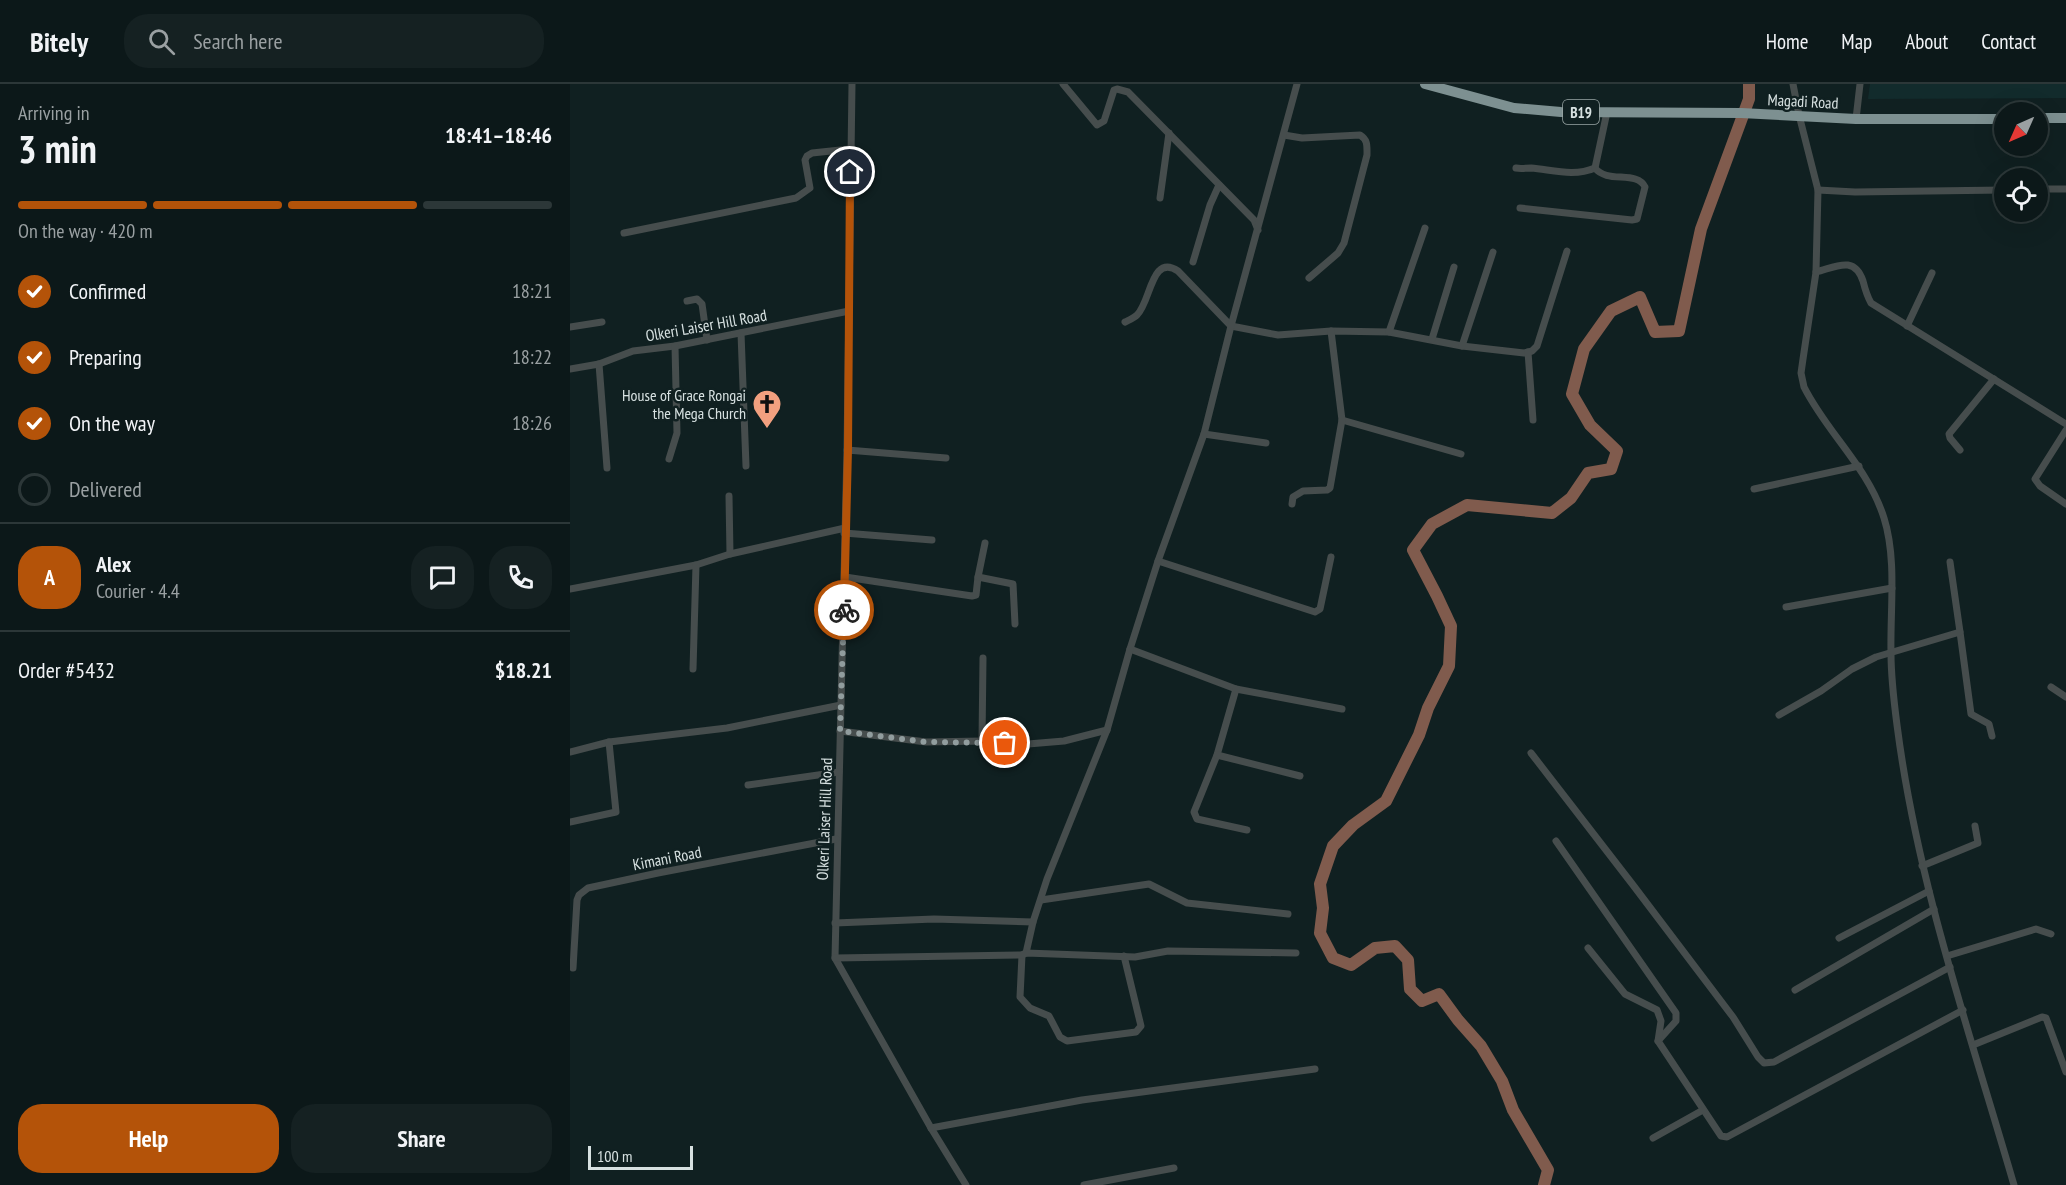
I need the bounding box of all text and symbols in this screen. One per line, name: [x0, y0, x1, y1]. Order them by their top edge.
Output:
search box: [124, 14, 544, 68]
text: Bitely: [30, 23, 88, 60]
icon: search: [145, 25, 178, 58]
text: Search here: [193, 27, 283, 55]
text: Home: [1766, 28, 1808, 55]
text: Map: [1841, 28, 1872, 55]
text: About: [1905, 28, 1948, 55]
text: Contact: [1981, 28, 2036, 55]
street label: Magadi Road: [1767, 89, 1839, 113]
text: Arriving in: [18, 100, 90, 126]
road number: B19: [1563, 100, 1599, 124]
north arrow: [1994, 102, 2048, 156]
map controls: [1994, 102, 2048, 222]
text: 18:41–18:46: [445, 121, 552, 149]
text: 3 min: [18, 123, 97, 174]
pin: [824, 146, 875, 197]
icon: home: [833, 155, 866, 188]
button: locate: [1994, 168, 2048, 222]
text: On the way · 420 m: [18, 218, 153, 244]
icon: check: [18, 275, 51, 308]
text: Confirmed: [69, 277, 146, 305]
text: 18:21: [512, 278, 552, 304]
street label: Olkeri Laiser Hill Road: [644, 304, 768, 346]
icon: check: [18, 341, 51, 374]
text: Preparing: [69, 343, 142, 371]
text: 18:22: [512, 344, 552, 370]
place label: House of Grace Rongai the Mega Church: [622, 385, 746, 423]
church icon: House of Grace Rongai the Mega Church: [751, 388, 783, 430]
icon: check: [18, 407, 51, 440]
text: On the way: [69, 409, 155, 437]
text: 18:26: [512, 410, 552, 436]
text: Delivered: [69, 475, 142, 503]
button: chat: [411, 546, 474, 609]
button: phone: [489, 546, 552, 609]
text: Alex: [96, 550, 131, 578]
text: A: [44, 563, 55, 591]
text: Courier · 4.4: [96, 578, 180, 604]
courier: [814, 580, 874, 640]
icon: bike: [828, 594, 861, 627]
text: Order #5432: [18, 656, 115, 684]
text: $18.21: [495, 656, 552, 684]
pin: [979, 717, 1030, 768]
icon: bag: [988, 726, 1021, 759]
street label: Olkeri Laiser Hill Road: [812, 757, 836, 881]
street label: Kimani Road: [631, 842, 703, 874]
button: Help: [18, 1104, 279, 1173]
button: Share: [291, 1104, 552, 1173]
scale bar: [588, 1143, 693, 1170]
text: 100 m: [597, 1146, 632, 1166]

